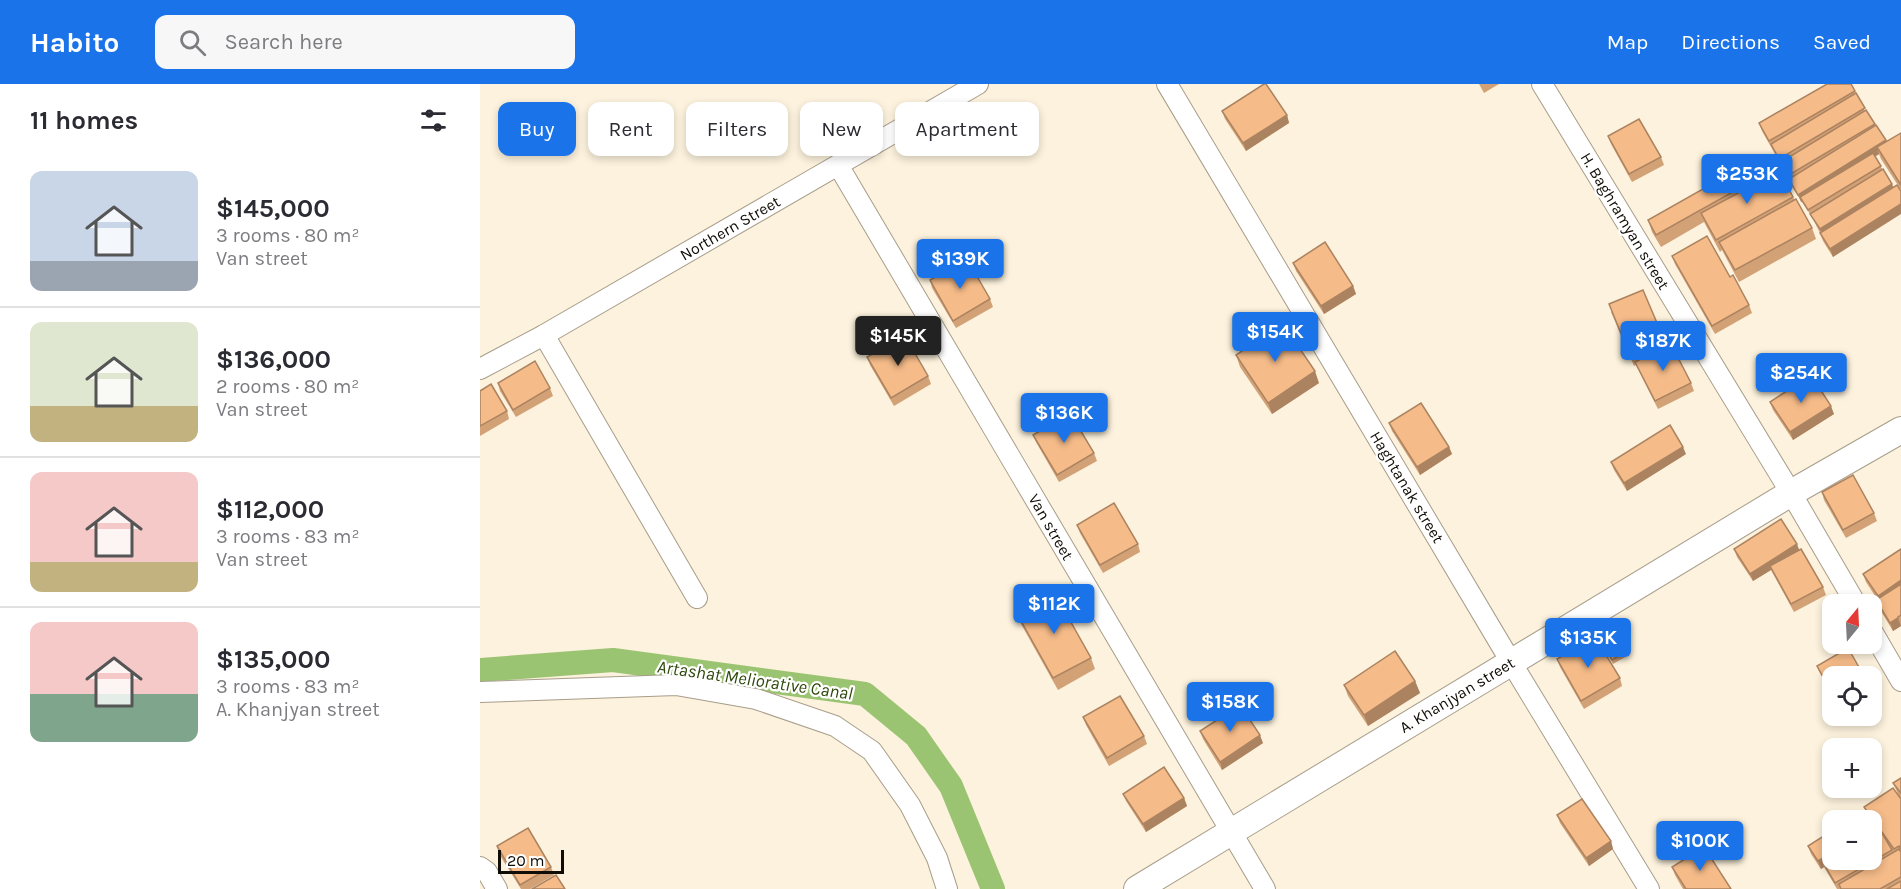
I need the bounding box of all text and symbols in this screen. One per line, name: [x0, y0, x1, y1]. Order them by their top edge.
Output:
search box: [155, 15, 575, 69]
text: Habito: [30, 26, 119, 59]
icon: search: [176, 26, 209, 59]
text: Search here: [224, 29, 343, 55]
text: Map: [1607, 30, 1648, 54]
text: Directions: [1681, 30, 1780, 54]
text: Saved: [1813, 30, 1871, 54]
chip: Buy: [498, 102, 576, 156]
chip: Rent: [588, 102, 674, 156]
chip: Filters: [686, 102, 788, 156]
chip: New: [800, 102, 883, 156]
chip: Apartment: [895, 102, 1039, 156]
icon: filters: [417, 104, 450, 137]
text: 11 homes: [30, 105, 138, 136]
street label: H. Baghramyan street: [1576, 149, 1674, 293]
pin: $253K: [1705, 154, 1789, 205]
text: $253K: [1715, 162, 1779, 185]
street label: Northern Street: [677, 192, 783, 264]
text: $145,000: [216, 193, 330, 224]
icon: home: [78, 195, 150, 267]
text: 3 rooms · 80 m²: [216, 224, 360, 247]
pin: $139K: [918, 239, 1002, 290]
text: Van street: [216, 247, 308, 270]
text: $139K: [931, 247, 989, 270]
pin: $154K: [1233, 312, 1317, 363]
pin: $145K: [856, 316, 940, 367]
text: $154K: [1246, 320, 1304, 343]
pin: $187K: [1621, 321, 1705, 372]
text: $145K: [869, 324, 927, 347]
text: $187K: [1635, 329, 1691, 352]
text: $136,000: [216, 344, 331, 375]
icon: home: [78, 346, 150, 418]
pin: $254K: [1759, 353, 1843, 404]
text: $254K: [1770, 361, 1832, 384]
text: 2 rooms · 80 m²: [216, 375, 359, 398]
pin: $136K: [1022, 393, 1106, 444]
text: Van street: [216, 398, 308, 421]
text: $136K: [1035, 401, 1093, 424]
street label: Haghtanak street: [1366, 428, 1448, 546]
street label: Van street: [1024, 490, 1078, 564]
text: $112,000: [216, 494, 324, 525]
icon: home: [78, 496, 150, 568]
text: 3 rooms · 83 m²: [216, 525, 360, 548]
text: Van street: [216, 548, 308, 571]
pin: $112K: [1012, 584, 1096, 635]
text: $112K: [1027, 592, 1081, 615]
north arrow: [1822, 594, 1882, 654]
map controls: [1822, 594, 1882, 870]
pin: $135K: [1546, 618, 1630, 669]
text: $135K: [1559, 626, 1617, 649]
text: $135,000: [216, 644, 330, 675]
icon: home: [78, 646, 150, 718]
street label: A. Khanjyan street: [1396, 653, 1518, 737]
water label: Artashat Meliorative Canal: [656, 655, 855, 705]
button: locate: [1822, 666, 1882, 726]
text: 3 rooms · 83 m²: [216, 675, 360, 698]
pin: $158K: [1188, 682, 1272, 733]
text: $158K: [1201, 690, 1259, 713]
text: A. Khanjyan street: [216, 698, 380, 721]
button: +: [1822, 738, 1882, 798]
button: −: [1822, 810, 1882, 870]
pin: $100K: [1658, 821, 1742, 872]
text: $100K: [1670, 829, 1730, 852]
scale bar: [498, 847, 564, 874]
text: 20 m: [507, 851, 545, 870]

